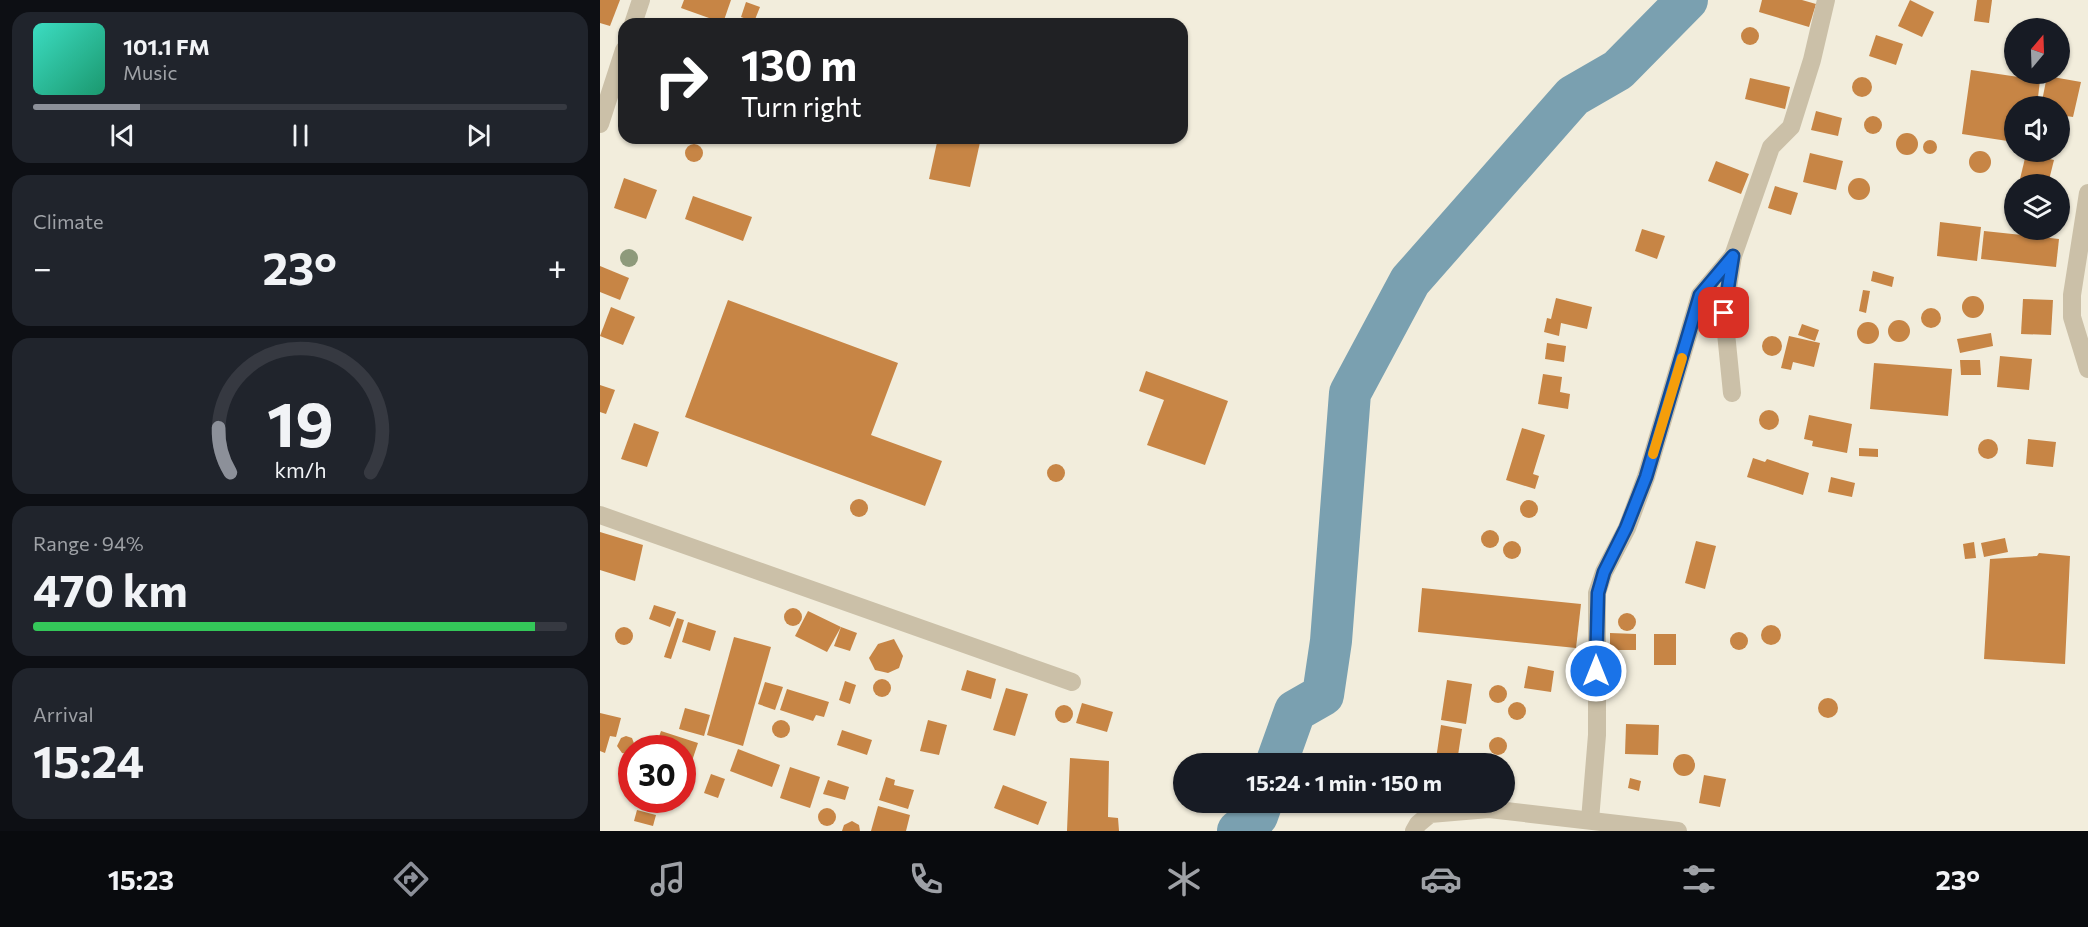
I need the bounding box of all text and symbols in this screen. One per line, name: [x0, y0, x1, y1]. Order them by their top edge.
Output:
north arrow: [2004, 18, 2070, 84]
map controls: [2004, 18, 2070, 240]
text: 101.1 FM: [123, 33, 210, 60]
text: 130 m: [741, 38, 857, 90]
icon: right: [642, 42, 720, 120]
text: Music: [123, 60, 177, 84]
text: Turn right: [741, 90, 861, 123]
button: sound: [2004, 96, 2070, 162]
icon: previous: [106, 119, 139, 152]
icon: pause: [284, 119, 317, 152]
icon: next: [462, 119, 495, 152]
button: layers: [2004, 174, 2070, 240]
text: Climate: [33, 209, 103, 233]
text: 23°: [263, 239, 337, 294]
text: −: [33, 246, 52, 287]
text: +: [548, 246, 567, 287]
pin: [1698, 287, 1749, 338]
icon: arrive: [1707, 296, 1740, 329]
text: 19: [267, 384, 333, 460]
text: km/h: [274, 456, 326, 482]
text: Range · 94%: [33, 531, 144, 555]
text: 470 km: [33, 561, 188, 616]
position arrow: [1564, 639, 1628, 703]
text: Arrival: [33, 702, 94, 726]
text: 15:24: [33, 732, 144, 787]
speed limit sign: 30: [618, 735, 696, 813]
text: 15:24 · 1 min · 150 m: [1246, 769, 1442, 796]
icon: directions: [390, 858, 432, 900]
icon: music: [647, 858, 689, 900]
icon: phone: [905, 858, 947, 900]
icon: climate: [1163, 858, 1205, 900]
icon: car: [1420, 858, 1462, 900]
icon: filters: [1678, 858, 1720, 900]
text: 15:23: [108, 863, 174, 896]
text: 23°: [1936, 863, 1980, 896]

